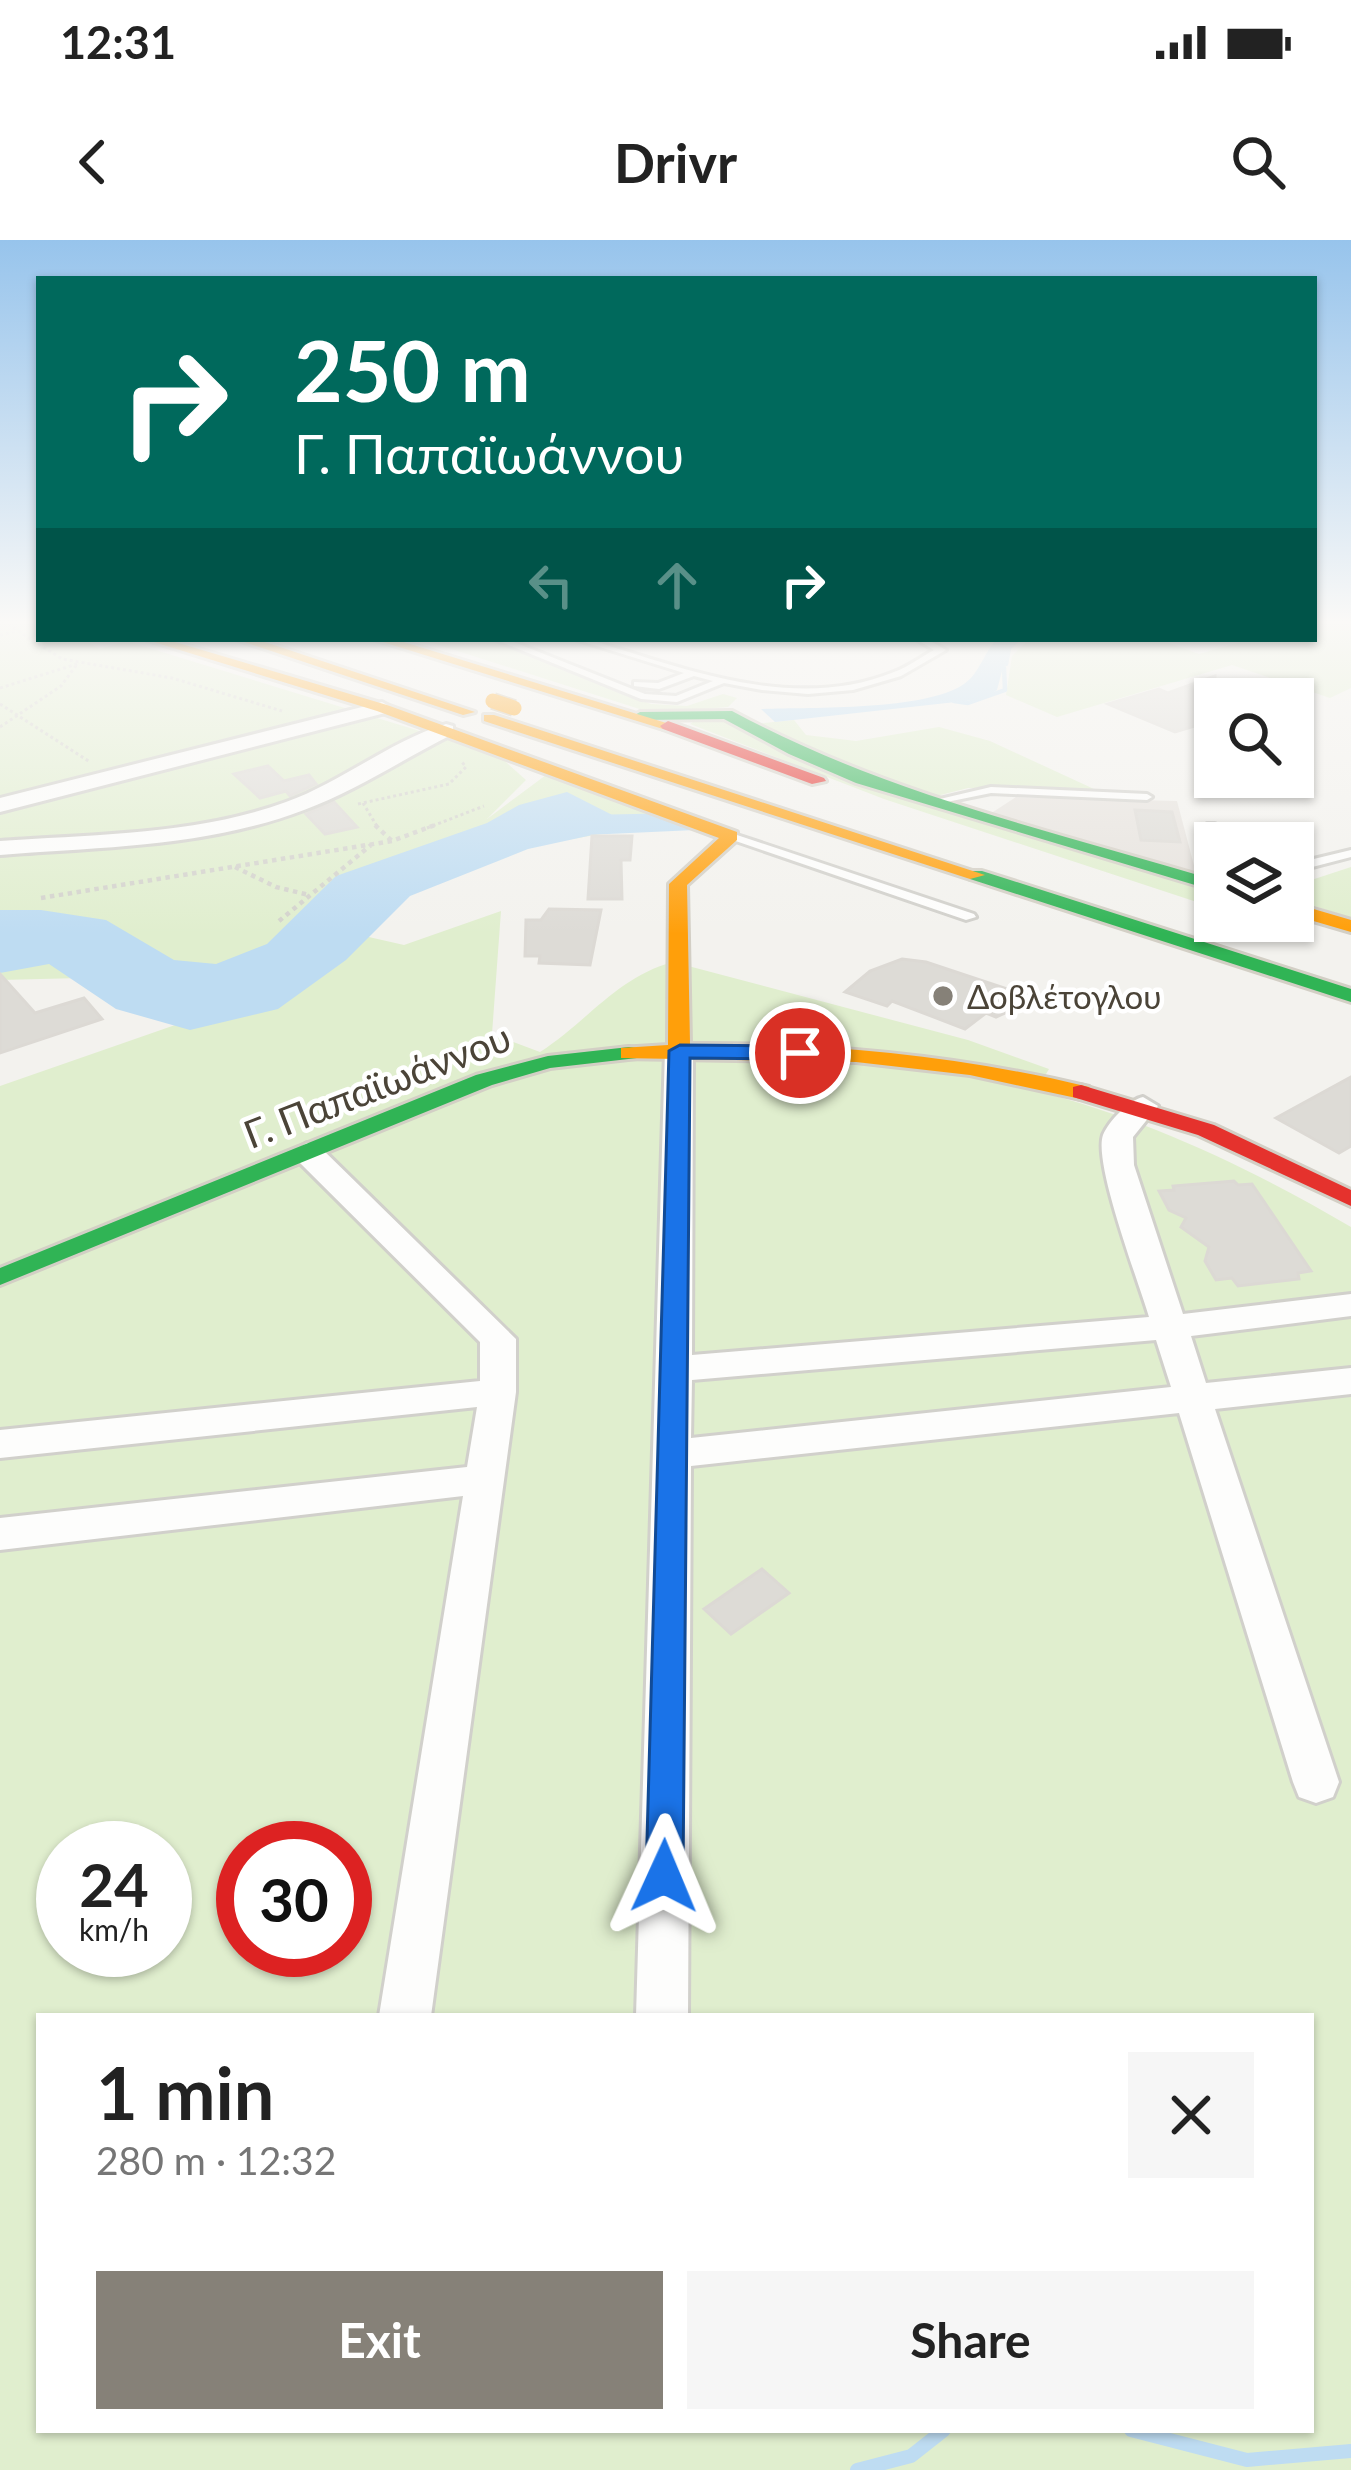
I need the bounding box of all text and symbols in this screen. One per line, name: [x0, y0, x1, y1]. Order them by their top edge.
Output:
text: 12:31: [60, 15, 176, 69]
icon: back: [60, 129, 126, 195]
icon: search: [1225, 129, 1291, 195]
text: Drivr: [614, 130, 737, 195]
text: 250 m: [294, 319, 531, 420]
icon: right: [96, 324, 252, 480]
text: Γ. Παπαϊωάννου: [294, 421, 684, 486]
icon: left: [518, 552, 584, 618]
icon: ahead: [644, 552, 710, 618]
icon: right: [770, 552, 836, 618]
map controls: [1194, 678, 1314, 942]
button: search: [1194, 678, 1314, 798]
button: layers: [1194, 822, 1314, 942]
place label: Δοβλέτογλου: [967, 976, 1161, 1016]
marker: Δοβλέτογλου: [930, 983, 956, 1009]
pin: [749, 1002, 851, 1104]
street label: Γ. Παπαϊωάννου: [237, 1013, 517, 1157]
icon: arrive: [767, 1020, 833, 1086]
position arrow: [601, 1813, 727, 1939]
speed limit sign: 30: [216, 1821, 372, 1977]
text: 24: [79, 1848, 149, 1920]
text: km/h: [79, 1911, 149, 1947]
text: 1 min: [96, 2049, 274, 2135]
button: close: [1128, 2052, 1254, 2178]
text: 280 m · 12:32: [96, 2137, 336, 2183]
button: Exit: [96, 2271, 663, 2409]
button: Share: [687, 2271, 1254, 2409]

